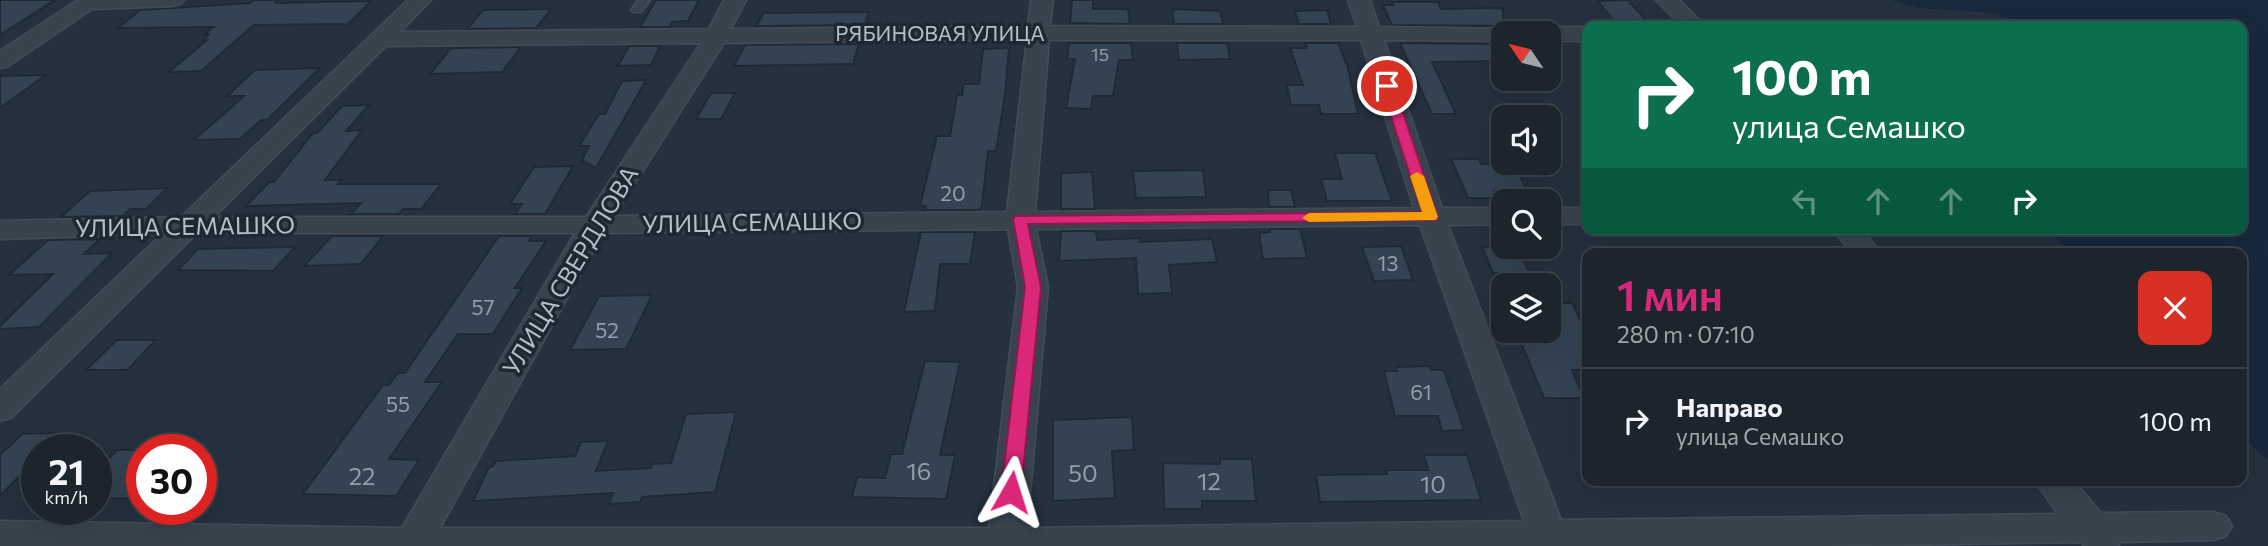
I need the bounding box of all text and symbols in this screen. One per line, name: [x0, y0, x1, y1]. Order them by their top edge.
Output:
street label: РЯБИНОВАЯ УЛИЦА: [835, 20, 1045, 45]
north arrow: [1491, 21, 1561, 91]
map controls: [1491, 21, 1561, 343]
house number: 15: [1091, 43, 1109, 65]
text: 100 m: [1732, 45, 1871, 105]
icon: right: [1617, 49, 1708, 140]
pin: [1357, 56, 1417, 116]
icon: arrive: [1368, 67, 1406, 105]
button: sound: [1491, 105, 1561, 175]
text: улица Семашко: [1732, 105, 1966, 145]
street label: УЛИЦА СВЕРДЛОВА: [496, 160, 644, 380]
house number: 20: [940, 180, 966, 205]
icon: left: [1786, 182, 1824, 220]
icon: ahead: [1859, 182, 1897, 220]
icon: ahead: [1932, 182, 1970, 220]
icon: right: [2005, 182, 2043, 220]
button: search: [1491, 189, 1561, 259]
street label: УЛИЦА СЕМАШКО: [642, 205, 862, 238]
street label: УЛИЦА СЕМАШКО: [75, 209, 295, 242]
house number: 13: [1378, 250, 1398, 275]
text: 1 мин: [1617, 268, 1723, 320]
button: close: [2138, 271, 2212, 345]
button: layers: [1491, 273, 1561, 343]
house number: 57: [471, 294, 495, 319]
house number: 52: [595, 317, 619, 342]
text: 280 m · 07:10: [1617, 320, 1755, 348]
house number: 61: [1410, 379, 1432, 404]
house number: 55: [386, 391, 410, 416]
text: Направо: [1676, 391, 1783, 422]
icon: right: [1617, 402, 1655, 440]
text: 100 m: [2139, 405, 2212, 436]
text: улица Семашко: [1676, 422, 1844, 450]
speed limit sign: 30: [126, 434, 217, 525]
text: 21: [49, 449, 84, 492]
position arrow: [974, 455, 1048, 529]
house number: 16: [907, 456, 931, 485]
house number: 50: [1068, 458, 1098, 487]
house number: 22: [349, 461, 375, 490]
house number: 12: [1197, 466, 1221, 495]
house number: 10: [1420, 469, 1446, 498]
text: km/h: [45, 486, 88, 508]

